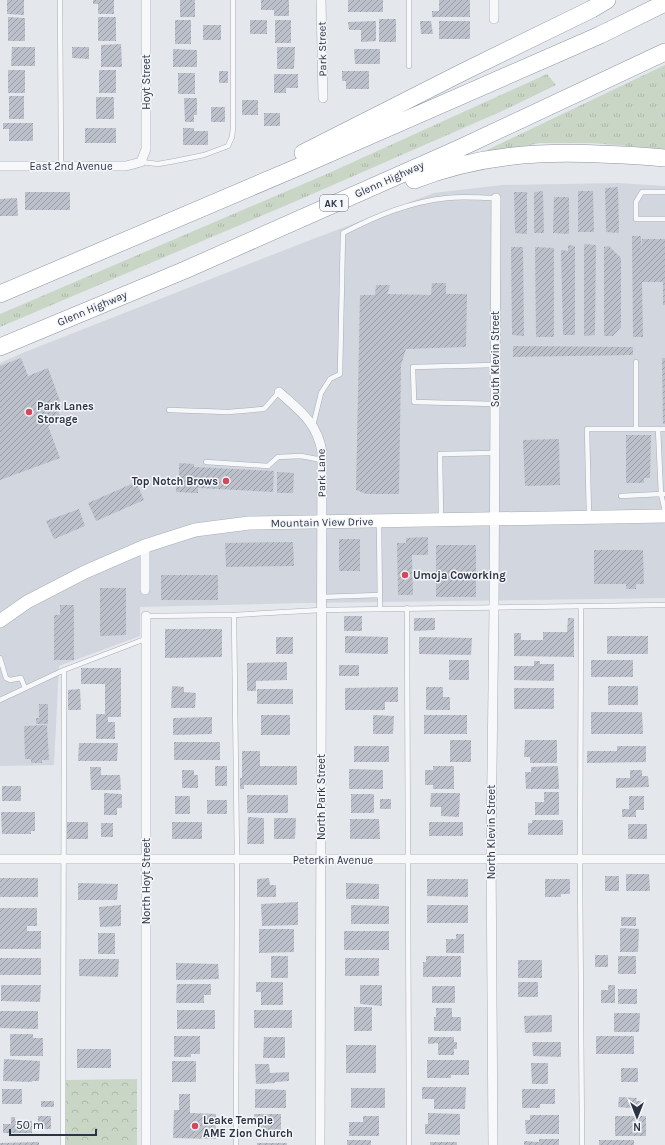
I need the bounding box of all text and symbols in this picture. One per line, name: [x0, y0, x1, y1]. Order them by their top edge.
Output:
street label: Park Street: [316, 21, 329, 77]
street label: Hoyt Street: [140, 54, 153, 110]
street label: Glenn Highway: [353, 158, 426, 201]
street label: East 2nd Avenue: [29, 160, 113, 173]
road number: AK 1: [320, 195, 348, 211]
street label: Glenn Highway: [55, 288, 129, 329]
street label: South Klevin Street: [489, 311, 502, 407]
place label: Park Lanes Storage: [37, 400, 94, 426]
marker: Park Lanes Storage: [24, 407, 34, 417]
street label: Park Lane: [315, 448, 328, 497]
place label: Top Notch Brows: [132, 475, 218, 488]
marker: Top Notch Brows: [221, 476, 231, 486]
street label: Mountain View Drive: [271, 515, 374, 530]
place label: Umoja Coworking: [413, 569, 506, 582]
marker: Umoja Coworking: [400, 570, 410, 580]
street label: North Park Street: [315, 754, 328, 840]
street label: North Klevin Street: [485, 785, 498, 879]
street label: North Hoyt Street: [140, 838, 153, 924]
street label: Peterkin Avenue: [293, 854, 374, 867]
north arrow: [617, 1097, 657, 1137]
scale bar: [10, 1111, 96, 1137]
place label: Leake Temple AME Zion Church: [203, 1114, 293, 1140]
text: 50 m: [16, 1118, 44, 1132]
text: N: [633, 1120, 641, 1133]
marker: Leake Temple AME Zion Church: [190, 1121, 200, 1131]

